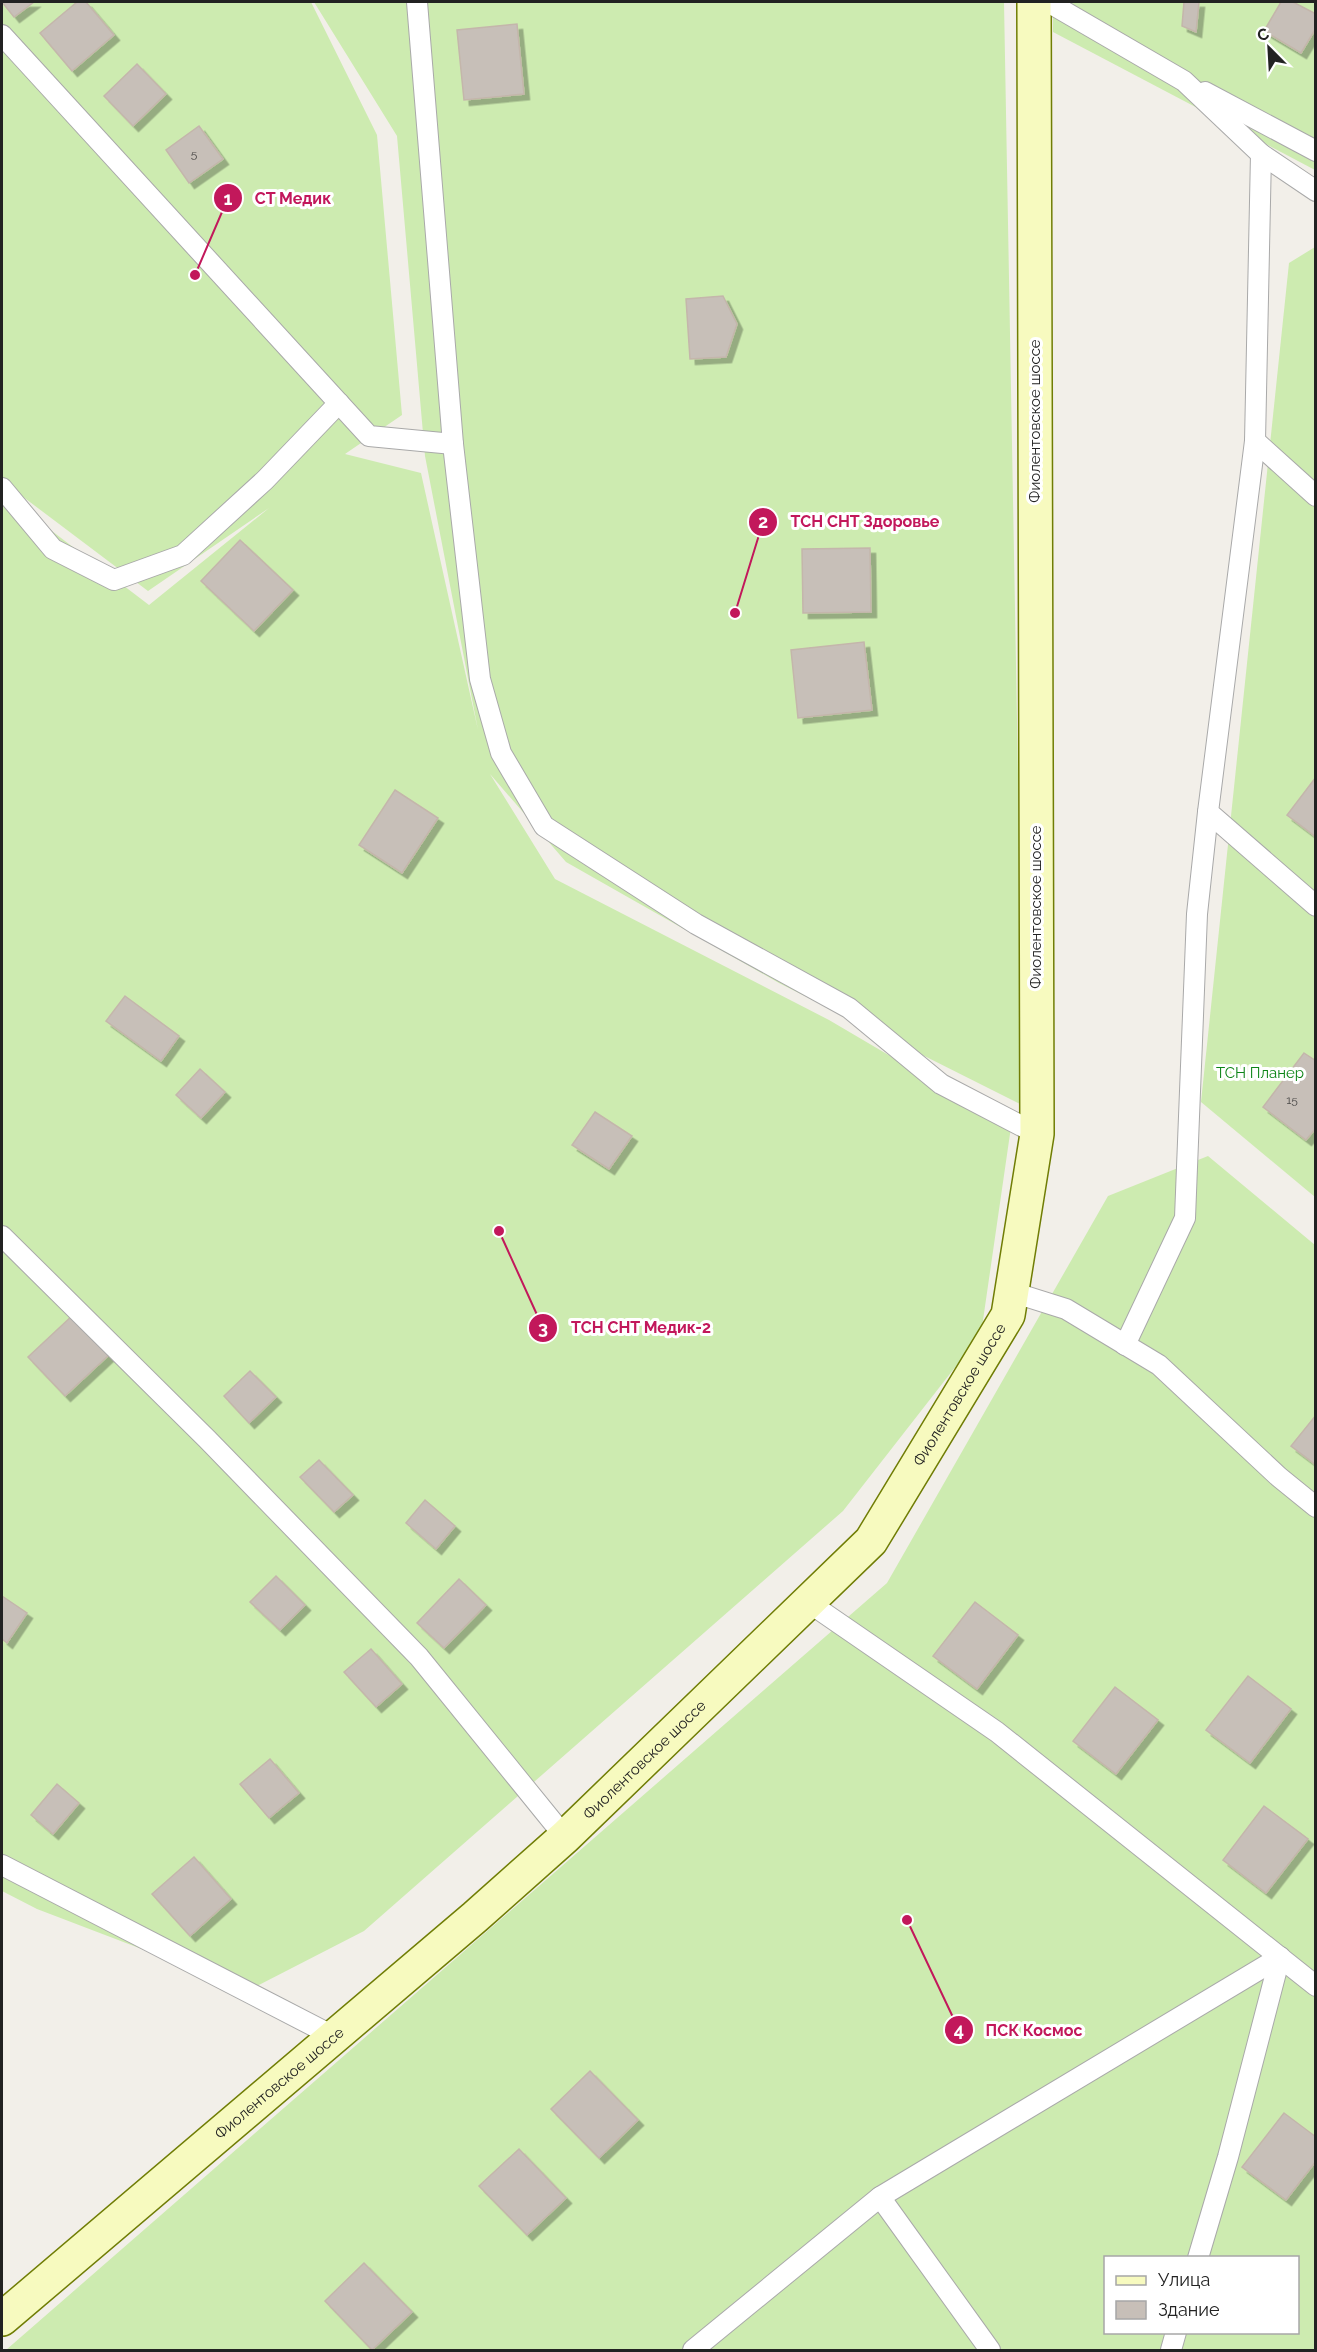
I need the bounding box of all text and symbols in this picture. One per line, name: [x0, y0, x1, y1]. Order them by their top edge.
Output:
north arrow: [1239, 18, 1299, 78]
text: С: [1254, 24, 1272, 46]
house number: 5: [191, 147, 198, 161]
callout: СТ Медик: [213, 181, 344, 215]
text: 1: [224, 188, 233, 209]
text: СТ Медик: [255, 189, 331, 208]
street label: Фиолентовское шоссе: [1026, 339, 1044, 503]
callout: ТСН СНТ Здоровье: [748, 505, 951, 539]
text: 2: [758, 511, 768, 532]
text: ТСН СНТ Здоровье: [791, 512, 940, 531]
street label: Фиолентовское шоссе: [1027, 825, 1045, 989]
park label: ТСН Планер: [1216, 1064, 1304, 1082]
house number: 15: [1286, 1093, 1298, 1107]
callout: ТСН СНТ Медик-2: [528, 1311, 723, 1345]
text: 3: [538, 1317, 548, 1338]
text: ТСН СНТ Медик-2: [571, 1318, 711, 1337]
street label: Фиолентовское шоссе: [910, 1320, 1010, 1469]
street label: Фиолентовское шоссе: [580, 1696, 710, 1823]
callout: ПСК Космос: [944, 2013, 1095, 2047]
text: 4: [954, 2019, 964, 2040]
text: ПСК Космос: [986, 2021, 1082, 2040]
street label: Фиолентовское шоссе: [211, 2023, 348, 2143]
legend: [1104, 2256, 1299, 2334]
text: Улица: [1158, 2269, 1210, 2290]
text: Здание: [1158, 2299, 1220, 2320]

